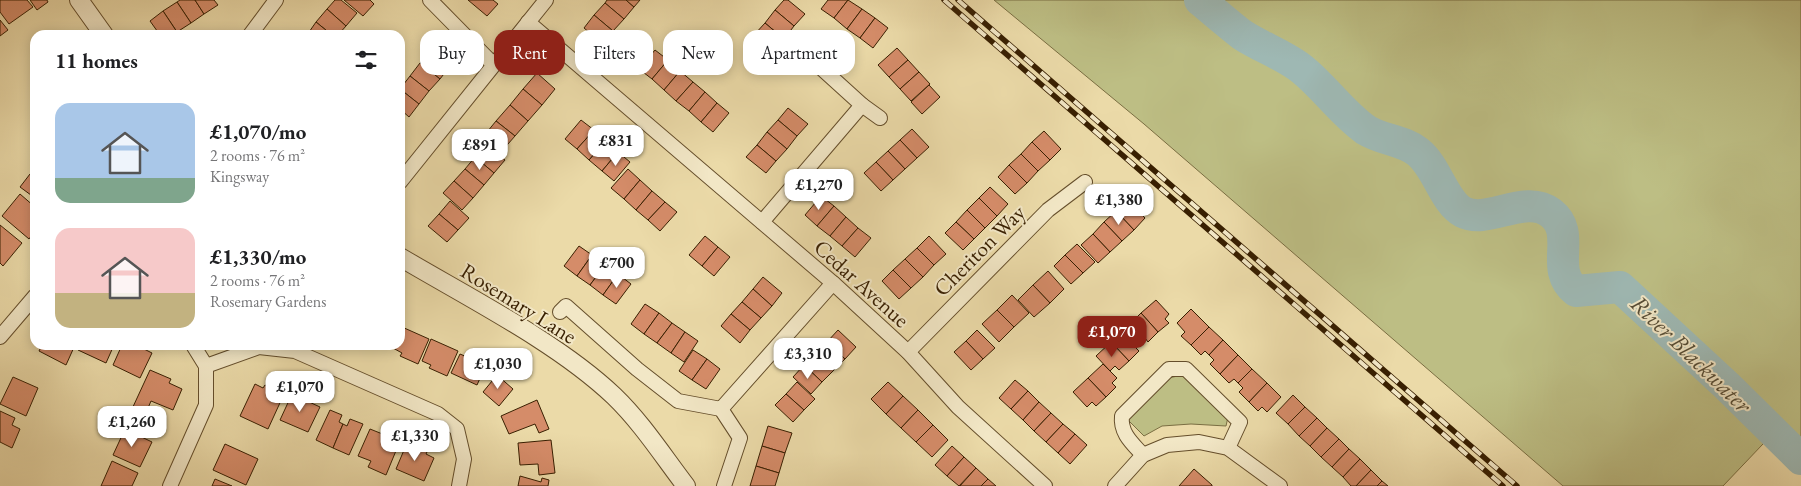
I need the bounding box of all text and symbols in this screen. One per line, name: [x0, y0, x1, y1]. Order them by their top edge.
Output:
chip: Buy: [420, 30, 484, 75]
chip: Rent: [494, 30, 565, 75]
chip: Filters: [575, 30, 653, 75]
chip: New: [663, 30, 733, 75]
chip: Apartment: [743, 30, 855, 75]
icon: filters: [352, 46, 380, 74]
text: 11 homes: [55, 47, 138, 74]
text: £1,070/mo: [210, 118, 306, 145]
icon: home: [95, 123, 155, 183]
pin: £831: [586, 124, 646, 167]
pin: £891: [450, 128, 510, 171]
text: £831: [599, 130, 633, 151]
text: £891: [463, 134, 497, 155]
text: 2 rooms · 76 m²: [210, 145, 305, 166]
text: Kingsway: [210, 166, 269, 187]
pin: £1,270: [778, 168, 860, 211]
text: £1,270: [796, 174, 842, 195]
pin: £1,380: [1078, 184, 1160, 226]
text: £1,380: [1096, 189, 1142, 210]
street label: Cheriton Way: [927, 198, 1032, 302]
street label: Cedar Avenue: [808, 233, 916, 334]
text: £1,330/mo: [210, 243, 306, 270]
pin: £700: [587, 246, 647, 289]
icon: home: [95, 248, 155, 308]
text: £700: [600, 252, 634, 273]
street label: Rosemary Lane: [455, 256, 582, 351]
text: 2 rooms · 76 m²: [210, 270, 305, 291]
water label: River Blackwater: [1624, 288, 1760, 421]
text: Rosemary Gardens: [210, 291, 326, 312]
pin: £1,070: [1071, 316, 1153, 358]
text: £1,070: [1089, 321, 1135, 342]
pin: £3,310: [767, 338, 849, 380]
text: £3,310: [785, 343, 831, 364]
pin: £1,030: [457, 348, 539, 390]
text: £1,030: [475, 353, 521, 374]
pin: £1,070: [259, 370, 341, 413]
text: £1,070: [277, 376, 323, 397]
pin: £1,260: [91, 406, 173, 448]
text: £1,260: [109, 411, 155, 432]
pin: £1,330: [374, 420, 456, 462]
text: £1,330: [392, 425, 438, 446]

